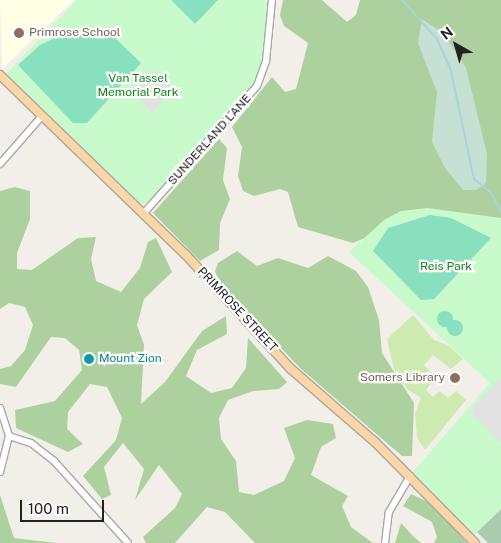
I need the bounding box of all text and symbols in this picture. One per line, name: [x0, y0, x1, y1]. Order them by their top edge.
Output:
north arrow: [431, 20, 481, 70]
text: N: [438, 24, 456, 43]
place label: Primrose School: [29, 26, 120, 40]
marker: Primrose School: [13, 27, 25, 39]
park label: Van Tassel Memorial Park: [98, 72, 178, 100]
street label: SUNDERLAND LANE: [165, 92, 255, 188]
park label: Reis Park: [420, 260, 472, 274]
street label: PRIMROSE STREET: [194, 265, 280, 355]
place label: Mount Zion: [99, 352, 162, 366]
marker: Mount Zion: [83, 353, 95, 365]
place label: Somers Library: [360, 371, 445, 385]
marker: Somers Library: [449, 372, 461, 384]
scale bar: [22, 490, 106, 522]
text: 100 m: [28, 500, 69, 517]

